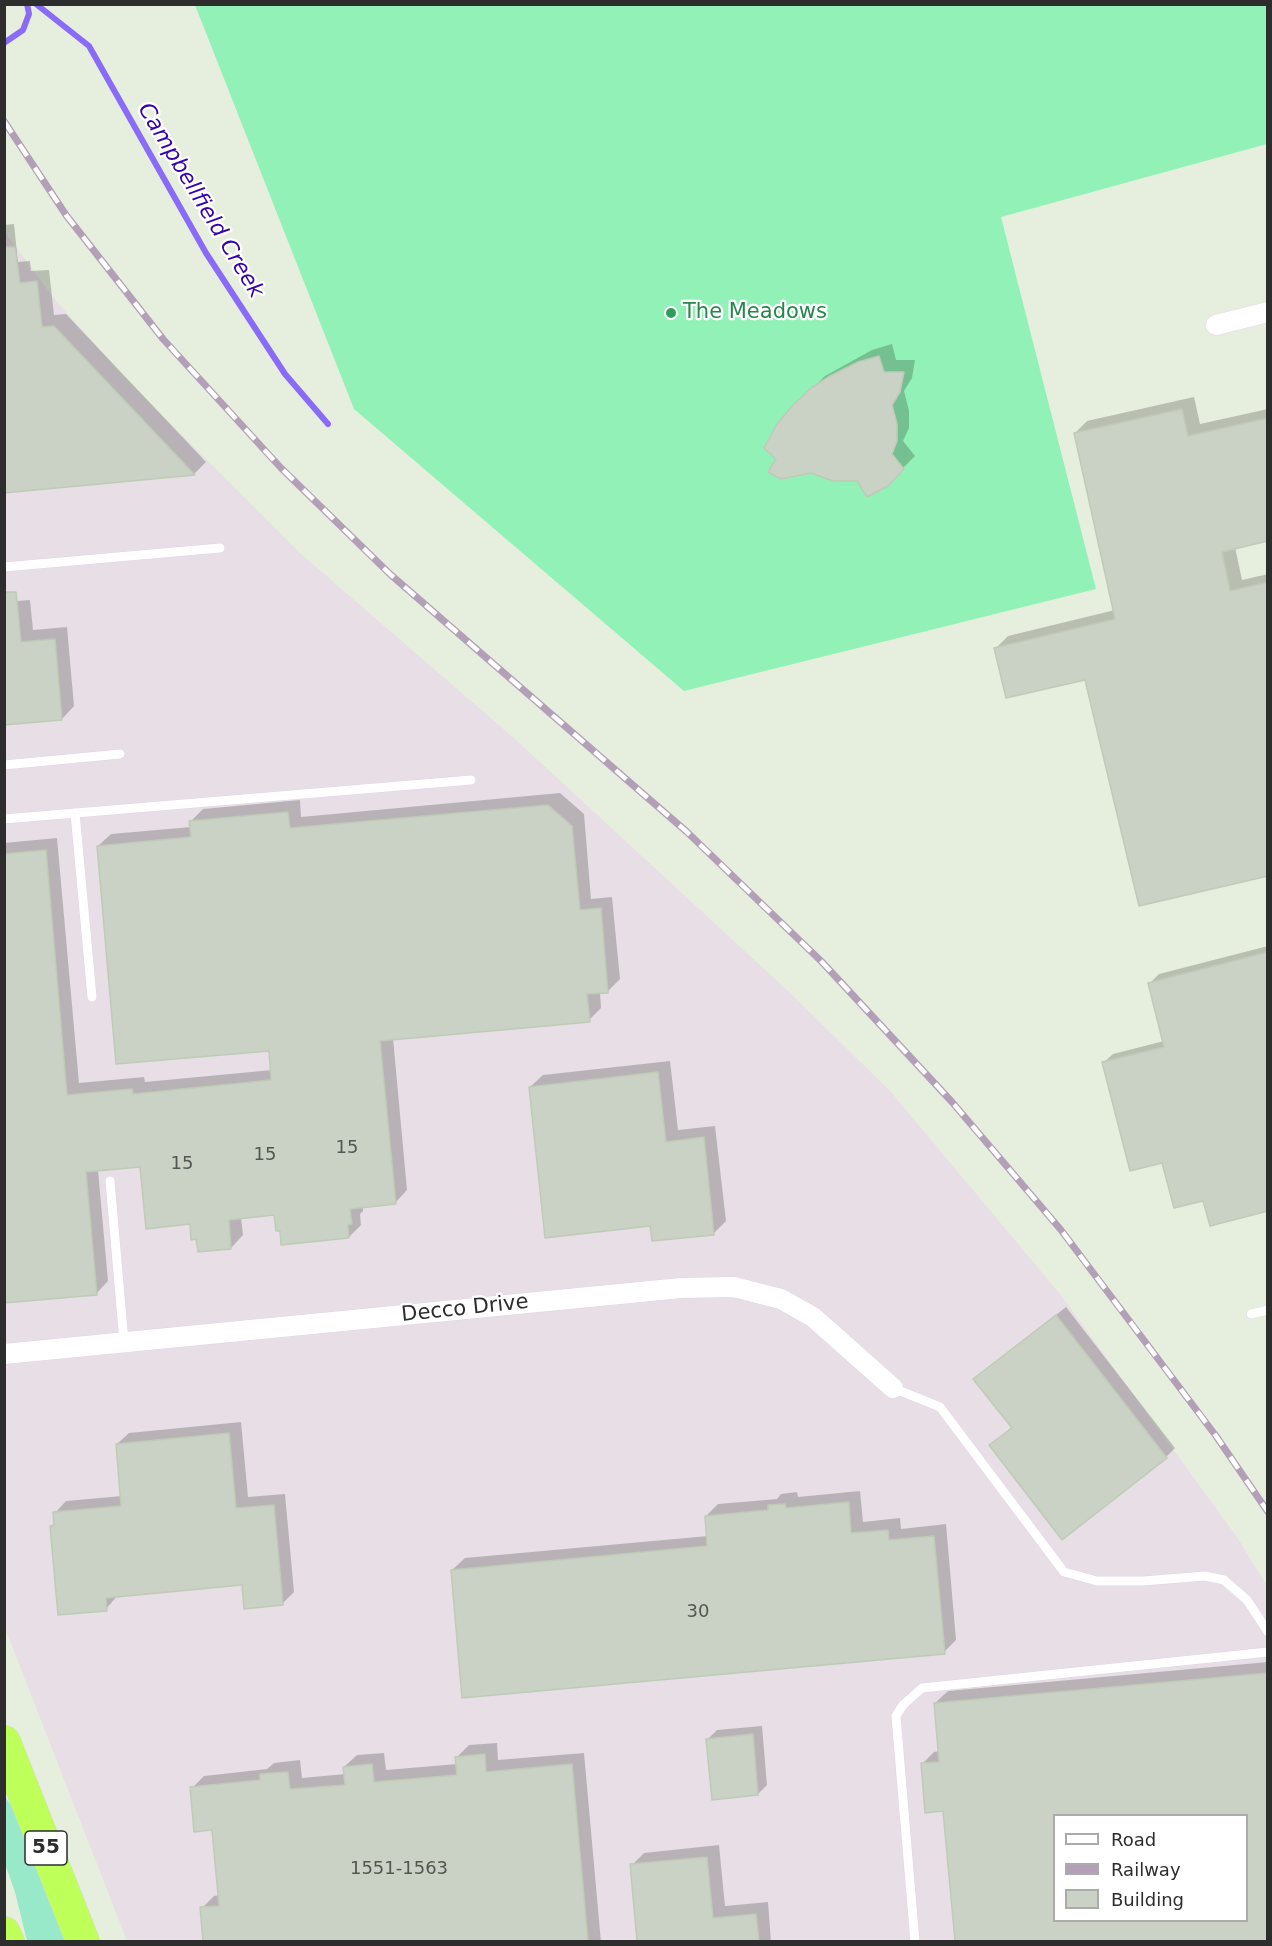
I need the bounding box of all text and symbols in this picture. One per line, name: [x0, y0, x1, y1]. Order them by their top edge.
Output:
water label: Campbellfield Creek: [131, 99, 269, 303]
place label: The Meadows: [683, 300, 827, 326]
marker: The Meadows: [664, 306, 678, 320]
house number: 15: [336, 1137, 358, 1159]
house number: 15: [254, 1144, 276, 1166]
house number: 15: [171, 1153, 193, 1175]
street label: Decco Drive: [400, 1290, 530, 1328]
house number: 30: [687, 1601, 709, 1623]
legend: [1053, 1814, 1248, 1922]
text: Road: [1111, 1829, 1156, 1850]
road number: 55: [25, 1831, 67, 1865]
house number: 1551-1563: [350, 1858, 448, 1880]
text: Railway: [1111, 1859, 1181, 1880]
text: Building: [1111, 1889, 1184, 1910]

